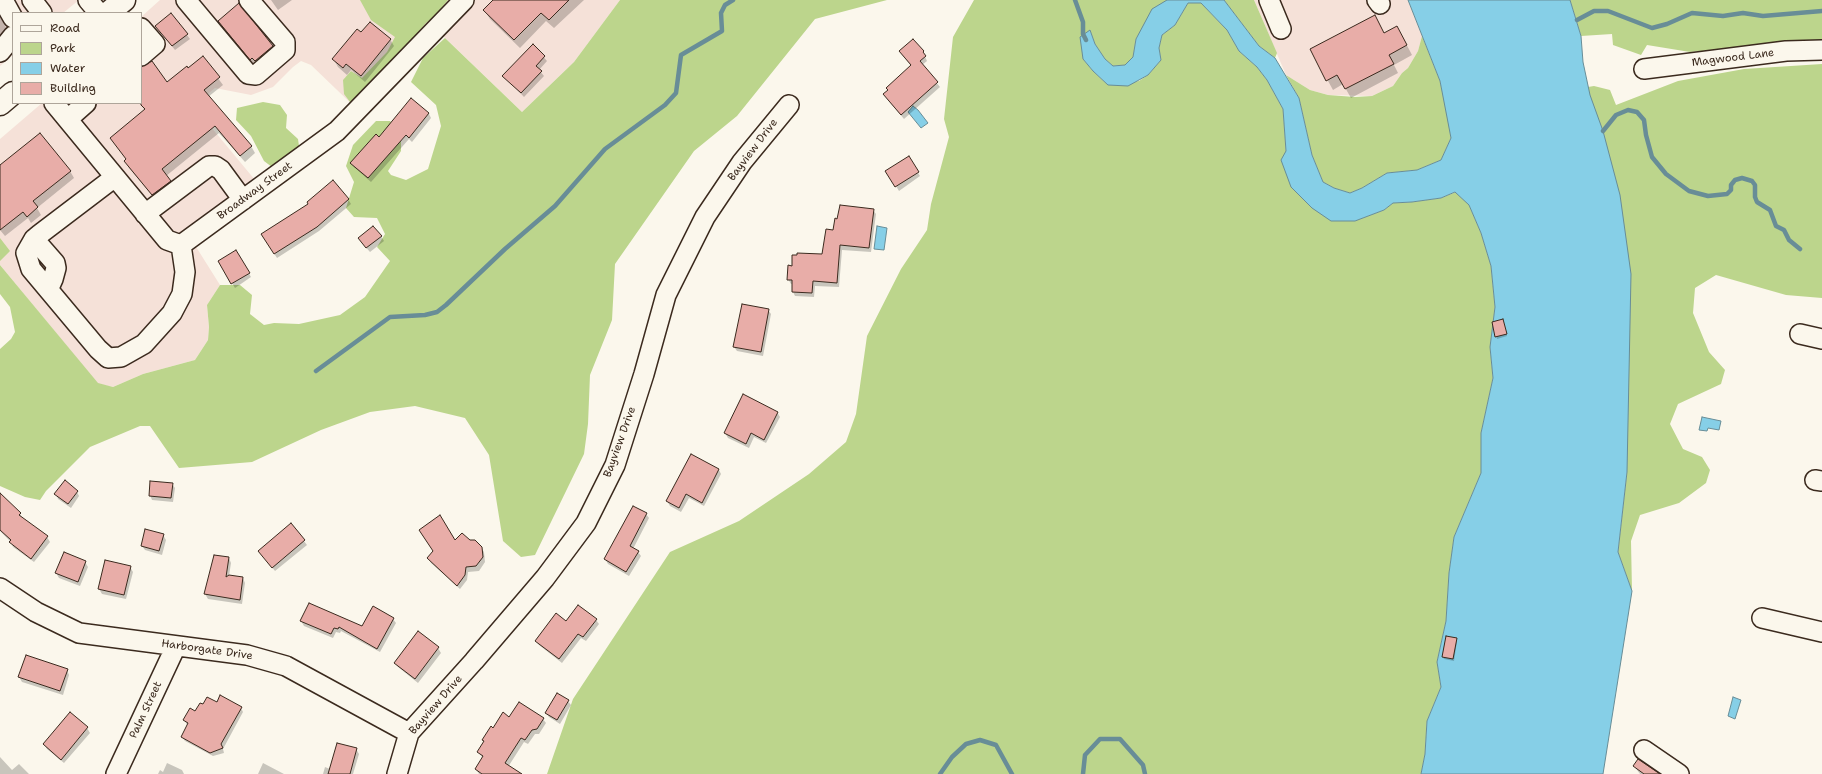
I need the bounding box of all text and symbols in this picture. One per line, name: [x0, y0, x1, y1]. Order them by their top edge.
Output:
legend: [12, 12, 142, 104]
text: Road: [50, 20, 80, 36]
text: Park: [50, 40, 76, 56]
street label: Magwood Lane: [1691, 46, 1775, 70]
text: Water: [50, 60, 85, 76]
text: Building: [50, 80, 96, 96]
street label: Bayview Drive: [725, 116, 781, 184]
street label: Broadway Street: [215, 159, 295, 223]
street label: Bayview Drive: [601, 405, 639, 479]
street label: Harborgate Drive: [160, 637, 254, 663]
street label: Bayview Drive: [407, 673, 465, 737]
street label: Palm Street: [127, 679, 165, 741]

